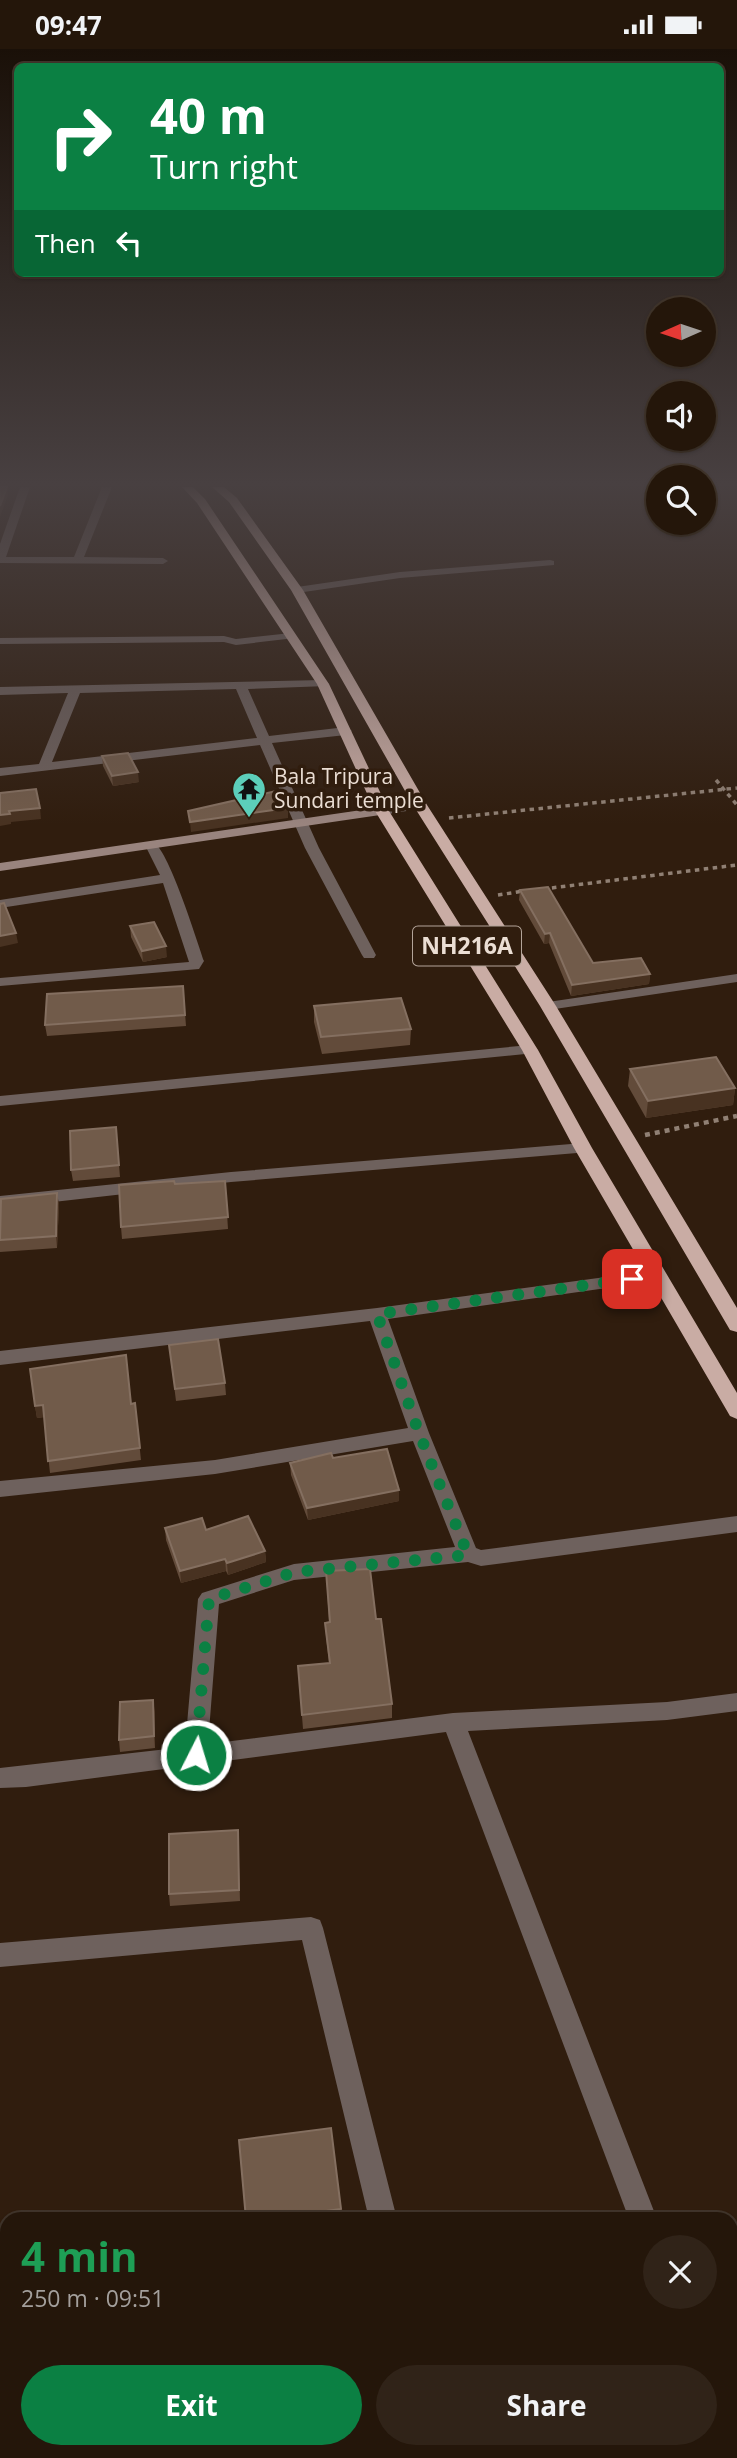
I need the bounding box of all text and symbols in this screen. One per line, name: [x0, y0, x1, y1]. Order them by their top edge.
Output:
text: 09:47: [35, 7, 102, 43]
text: 40 m: [150, 82, 267, 148]
icon: right: [35, 91, 126, 182]
text: Turn right: [150, 145, 298, 188]
icon: left: [110, 224, 148, 262]
text: Then: [35, 225, 96, 261]
north arrow: [646, 297, 716, 367]
map controls: [646, 297, 716, 535]
button: sound: [646, 381, 716, 451]
button: search: [646, 465, 716, 535]
place label: Bala Tripura Sundari temple: [274, 762, 424, 814]
temple icon: Bala Tripura Sundari temple: [230, 770, 268, 819]
road number: NH216A: [413, 926, 521, 965]
pin: [602, 1249, 662, 1309]
icon: arrive: [613, 1260, 651, 1298]
position arrow: [159, 1718, 233, 1792]
text: 4 min: [21, 2227, 138, 2284]
button: close: [643, 2235, 717, 2309]
text: 250 m · 09:51: [21, 2282, 164, 2314]
button: Exit: [21, 2365, 362, 2445]
button: Share: [376, 2365, 717, 2445]

